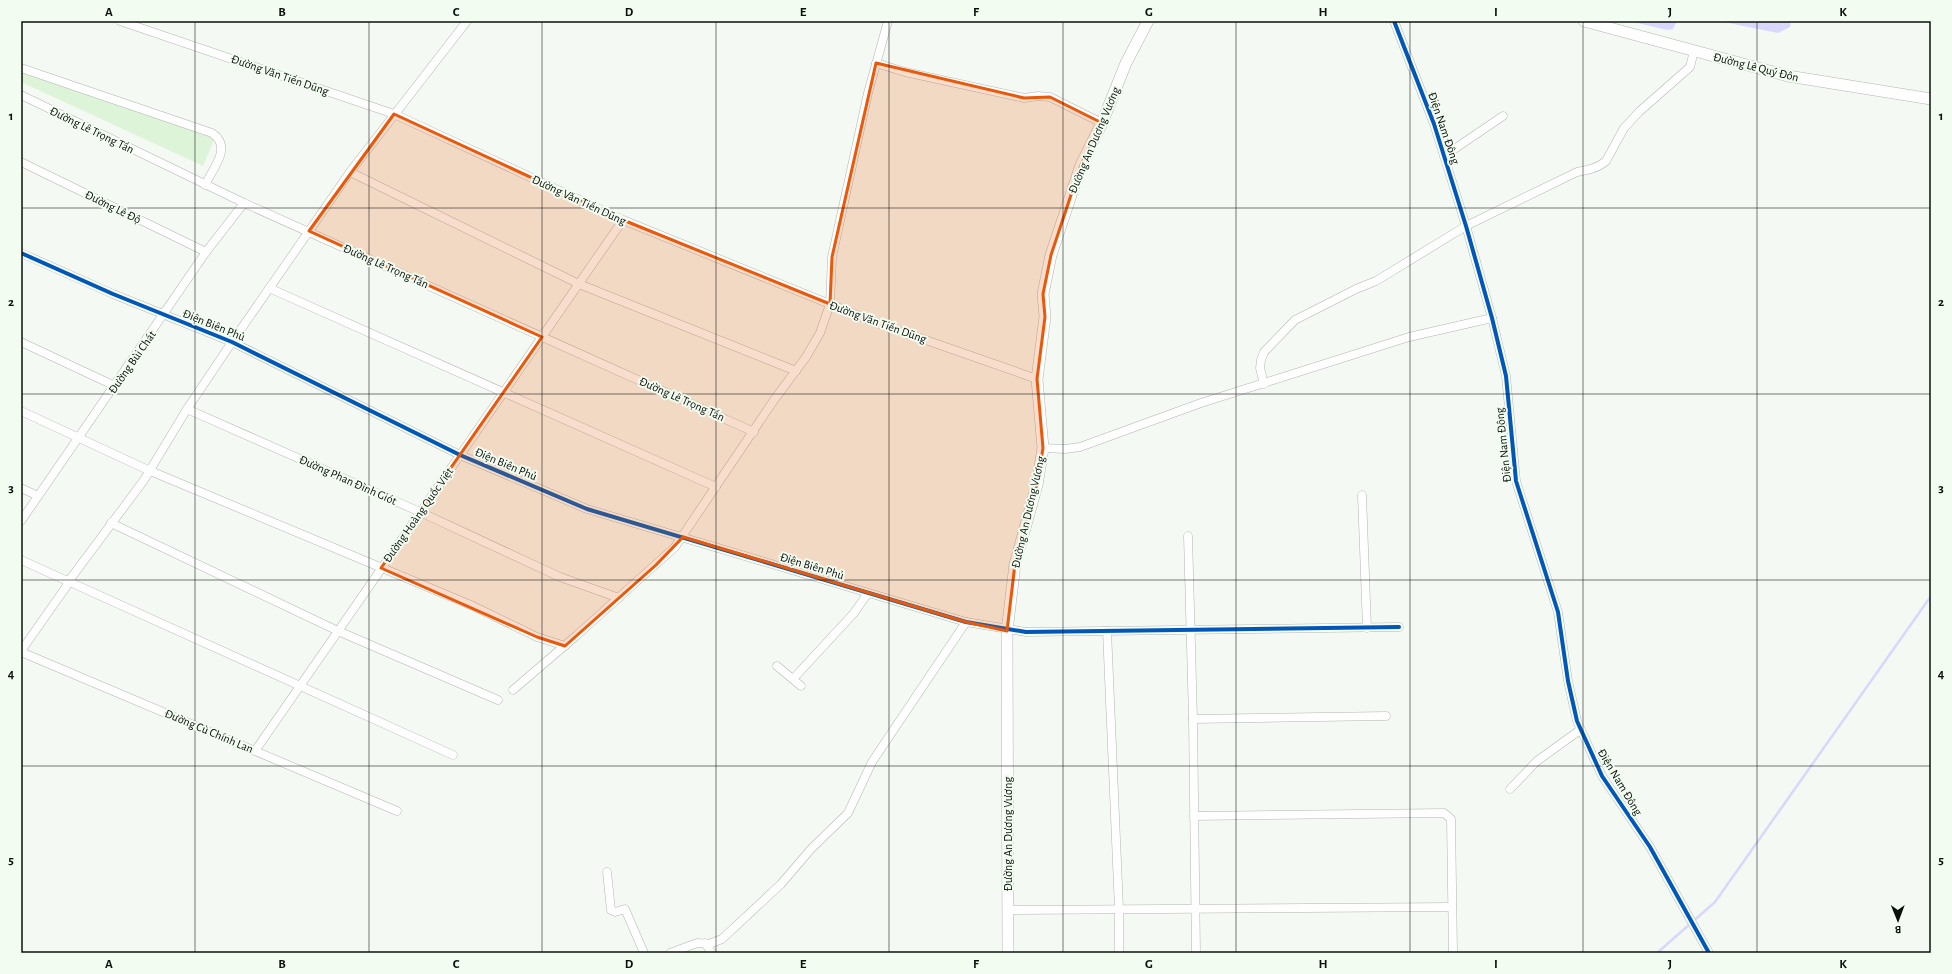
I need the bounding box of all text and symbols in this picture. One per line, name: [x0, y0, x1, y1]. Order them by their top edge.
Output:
text: A: [105, 6, 113, 19]
text: B: [278, 6, 286, 19]
text: C: [453, 6, 460, 19]
text: D: [625, 6, 634, 19]
text: E: [800, 6, 807, 19]
text: F: [973, 6, 980, 19]
text: G: [1145, 6, 1153, 19]
text: H: [1318, 6, 1328, 19]
text: I: [1494, 6, 1498, 19]
text: J: [1668, 6, 1672, 19]
text: K: [1839, 6, 1847, 19]
street label: Đường Lê Quý Đôn: [1712, 51, 1800, 84]
street label: Đường Văn Tiến Dũng: [230, 53, 330, 97]
street label: Đường An Dương Vương: [1066, 85, 1122, 195]
street label: Điện Nam Đông: [1426, 90, 1462, 166]
street label: Đường Lê Trọng Tấn: [48, 104, 136, 156]
text: 1: [9, 110, 13, 123]
text: 1: [1939, 110, 1943, 123]
street label: Đường Văn Tiến Dũng: [530, 173, 628, 227]
street label: Đường Lê Độ: [83, 188, 143, 226]
street label: Đường Lê Trọng Tấn: [341, 242, 431, 290]
text: 2: [8, 296, 14, 309]
text: 2: [1938, 296, 1944, 309]
street label: Đường Văn Tiến Dũng: [828, 299, 928, 345]
street label: Điện Biên Phủ: [181, 307, 247, 343]
street label: Đường Bùi Chát: [106, 328, 158, 396]
street label: Đường Lê Trọng Tấn: [637, 375, 727, 423]
street label: Điện Nam Đông: [1493, 407, 1513, 483]
street label: Điện Biên Phủ: [473, 446, 539, 482]
street label: Đường Phan Đình Giót: [297, 453, 399, 507]
street label: Đường An Dương Vương: [1009, 455, 1047, 569]
street label: Đường Hoàng Quốc Việt: [381, 465, 456, 565]
text: 3: [8, 482, 14, 495]
text: 3: [1938, 482, 1944, 495]
street label: Điện Biên Phủ: [779, 551, 845, 581]
text: 4: [8, 668, 15, 681]
text: 4: [1938, 668, 1945, 681]
street label: Đường Cù Chính Lan: [163, 707, 255, 755]
street label: Điện Nam Đông: [1595, 747, 1645, 818]
street label: Đường An Dương Vương: [1002, 777, 1014, 891]
text: 5: [8, 854, 14, 867]
text: 5: [1938, 854, 1944, 867]
north arrow: [1878, 900, 1918, 940]
text: B: [1894, 924, 1901, 935]
text: A: [105, 958, 113, 971]
text: B: [278, 958, 286, 971]
text: C: [453, 958, 460, 971]
text: D: [625, 958, 634, 971]
text: E: [800, 958, 807, 971]
text: F: [973, 958, 980, 971]
text: G: [1145, 958, 1153, 971]
text: H: [1318, 958, 1328, 971]
text: I: [1494, 958, 1498, 971]
text: J: [1668, 958, 1672, 971]
text: K: [1839, 958, 1847, 971]

